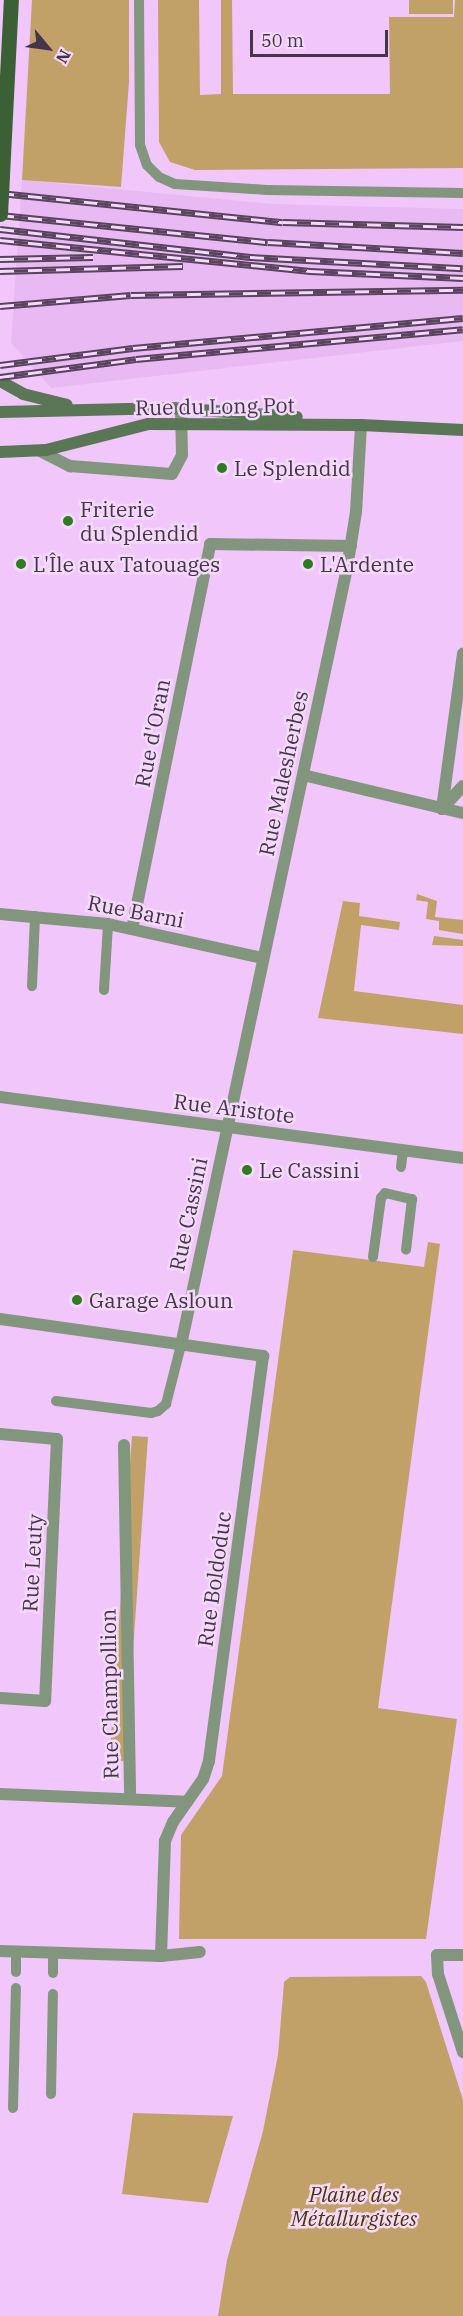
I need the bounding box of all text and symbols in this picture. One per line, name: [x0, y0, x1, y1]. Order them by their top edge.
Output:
north arrow: [18, 18, 78, 78]
scale bar: [253, 18, 391, 56]
text: 50 m: [261, 29, 304, 52]
text: N: [52, 46, 76, 67]
street label: Rue du Long Pot: [135, 392, 295, 420]
place label: Le Splendid: [234, 455, 351, 481]
marker: Le Splendid: [215, 461, 229, 475]
place label: Friterie du Splendid: [80, 496, 199, 546]
marker: Friterie du Splendid: [61, 514, 75, 528]
place label: L'Île aux Tatouages: [33, 551, 220, 577]
place label: L'Ardente: [320, 551, 414, 577]
marker: L'Île aux Tatouages: [14, 557, 28, 571]
marker: L'Ardente: [301, 557, 315, 571]
street label: Rue d'Oran: [129, 677, 175, 789]
street label: Rue Malesherbes: [253, 688, 313, 858]
street label: Rue Barni: [85, 889, 187, 933]
street label: Rue Aristote: [172, 1088, 296, 1128]
street label: Rue Cassini: [164, 1155, 212, 1273]
place label: Le Cassini: [259, 1157, 360, 1183]
marker: Le Cassini: [240, 1163, 254, 1177]
place label: Garage Asloun: [89, 1287, 233, 1313]
marker: Garage Asloun: [70, 1293, 84, 1307]
street label: Rue Boldoduc: [192, 1510, 236, 1648]
street label: Rue Leuty: [17, 1513, 47, 1613]
street label: Rue Champollion: [95, 1608, 123, 1780]
park label: Plaine des Métallurgistes: [291, 2181, 417, 2231]

